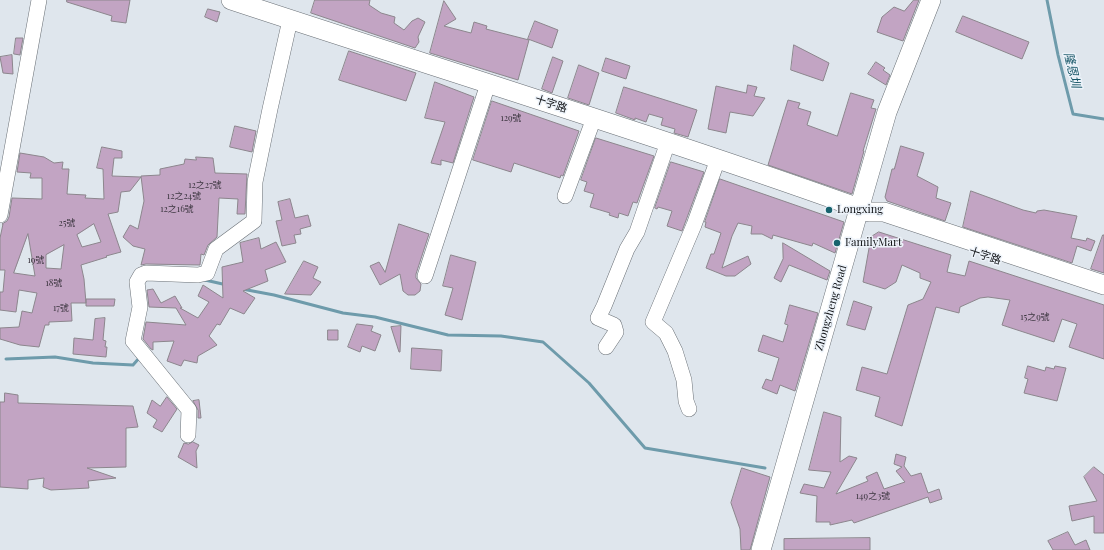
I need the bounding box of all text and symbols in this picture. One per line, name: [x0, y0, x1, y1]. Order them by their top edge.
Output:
water label: 隆恩圳: [1061, 51, 1083, 89]
street label: 十字路: [533, 93, 569, 115]
house number: 129號: [500, 113, 522, 123]
house number: 12之27號: [188, 180, 222, 190]
house number: 12之24號: [167, 191, 201, 201]
place label: Longxing: [837, 203, 883, 217]
house number: 12之16號: [160, 204, 194, 214]
marker: Longxing: [824, 205, 834, 215]
house number: 25號: [58, 218, 76, 228]
place label: FamilyMart: [845, 236, 902, 250]
marker: FamilyMart: [832, 238, 842, 248]
street label: 十字路: [967, 245, 1003, 267]
house number: 19號: [28, 255, 44, 265]
street label: Zhongzheng Road: [812, 264, 850, 352]
house number: 18號: [45, 278, 63, 288]
house number: 17號: [53, 303, 69, 313]
house number: 15之9號: [1020, 312, 1050, 322]
house number: 149之3號: [856, 491, 890, 501]

